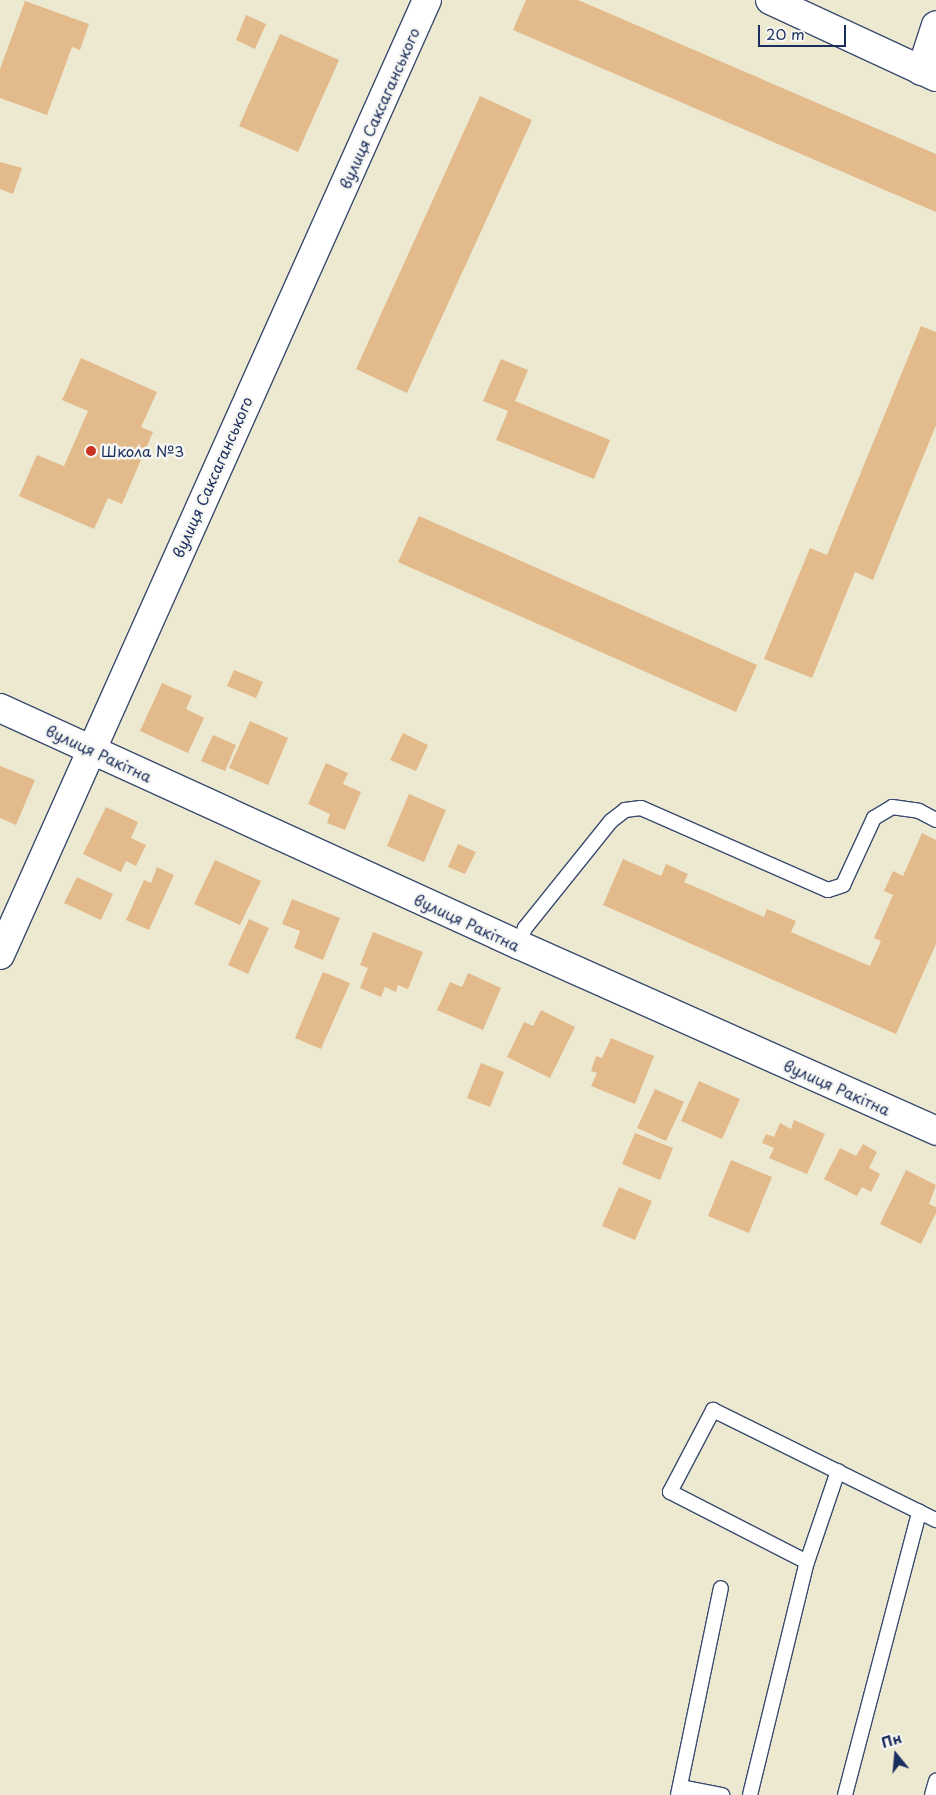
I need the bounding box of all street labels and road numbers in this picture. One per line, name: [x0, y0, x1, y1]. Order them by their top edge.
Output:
street label: вулиця Саксаганського: [335, 24, 423, 192]
street label: вулиця Саксаганського: [168, 393, 256, 561]
street label: вулиця Ракітна: [43, 721, 155, 785]
street label: вулиця Ракітна: [411, 890, 523, 954]
street label: вулиця Ракітна: [781, 1055, 893, 1119]

